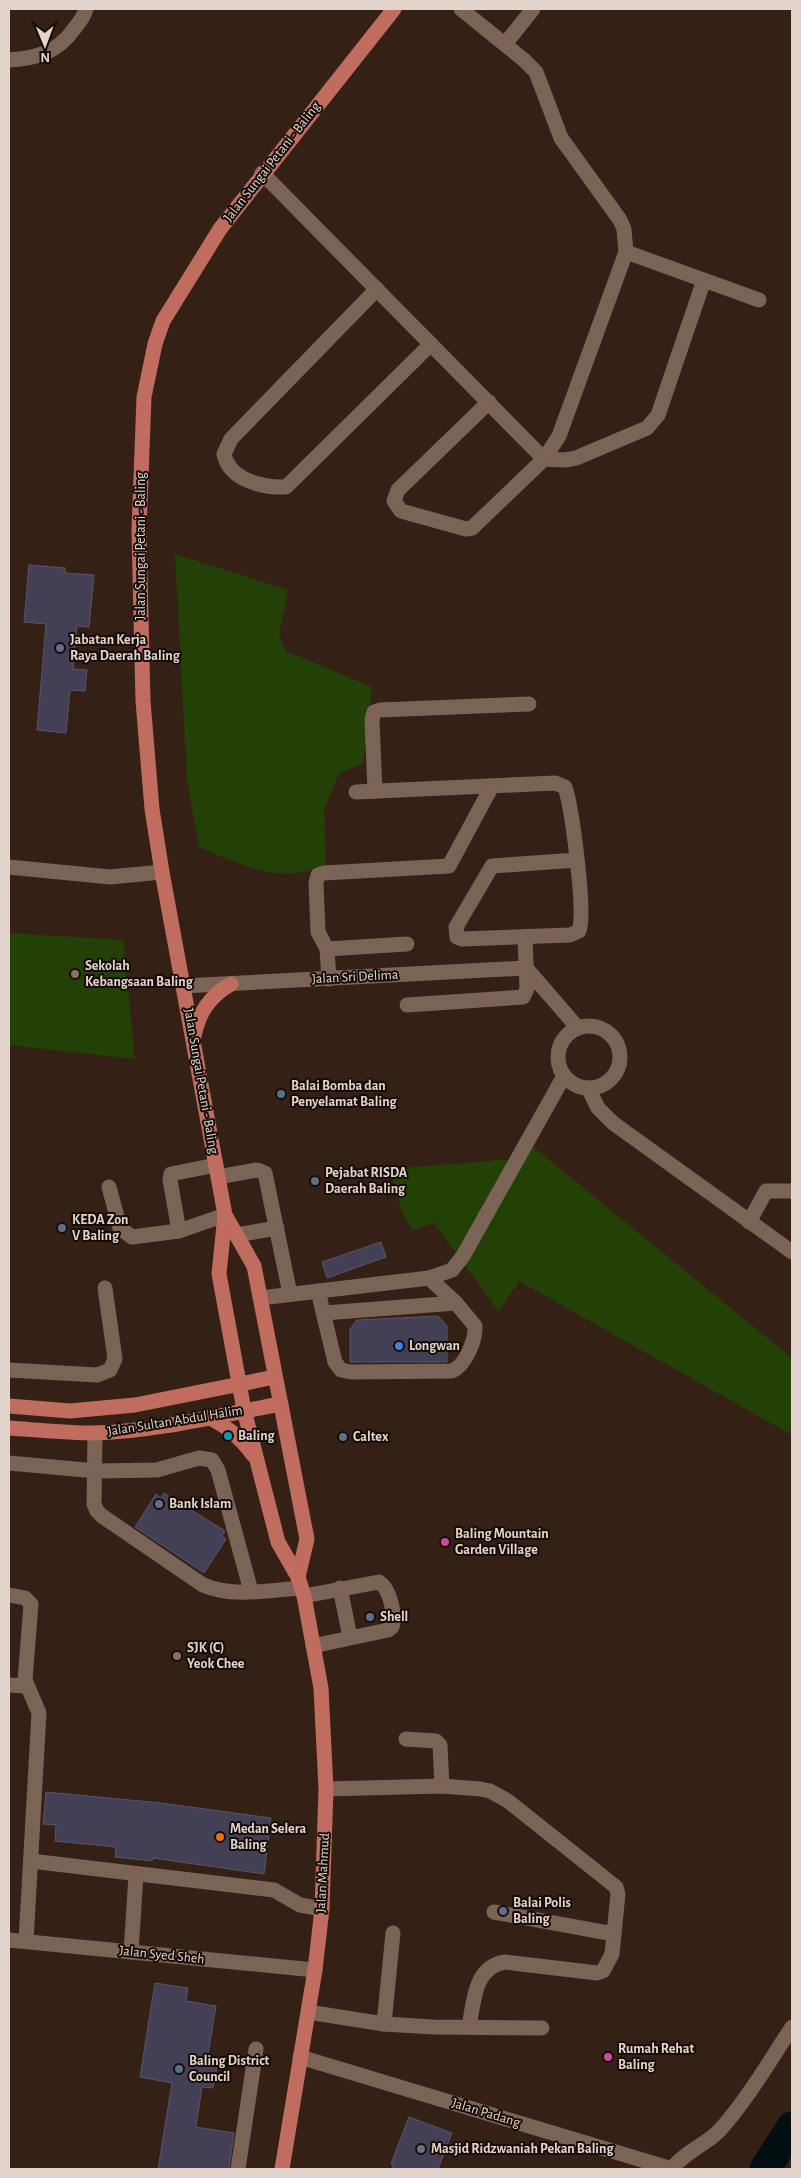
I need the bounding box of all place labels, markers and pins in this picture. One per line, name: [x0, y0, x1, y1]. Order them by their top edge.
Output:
place label: Jabatan Kerja Raya Daerah Baling: [70, 633, 181, 663]
marker: Jabatan Kerja Raya Daerah Baling: [54, 642, 66, 654]
place label: Sekolah Kebangsaan Baling: [85, 959, 194, 989]
marker: Sekolah Kebangsaan Baling: [69, 968, 81, 980]
place label: Balai Bomba dan Penyelamat Baling: [291, 1079, 398, 1109]
marker: Balai Bomba dan Penyelamat Baling: [275, 1088, 287, 1100]
place label: Pejabat RISDA Daerah Baling: [325, 1166, 408, 1196]
marker: Pejabat RISDA Daerah Baling: [309, 1175, 321, 1187]
place label: KEDA Zon V Baling: [72, 1213, 128, 1243]
marker: KEDA Zon V Baling: [56, 1222, 68, 1234]
place label: Longwan: [409, 1339, 460, 1353]
marker: Longwan: [393, 1340, 405, 1352]
place label: Baling: [238, 1429, 276, 1443]
marker: Baling: [222, 1430, 234, 1442]
place label: Caltex: [353, 1430, 389, 1444]
marker: Caltex: [337, 1431, 349, 1443]
place label: Bank Islam: [169, 1497, 231, 1511]
marker: Bank Islam: [153, 1498, 165, 1510]
place label: Baling Mountain Garden Village: [455, 1527, 549, 1557]
marker: Baling Mountain Garden Village: [439, 1536, 451, 1548]
place label: Shell: [380, 1610, 408, 1624]
marker: Shell: [364, 1611, 376, 1623]
place label: SJK (C) Yeok Chee: [187, 1641, 245, 1671]
marker: SJK (C) Yeok Chee: [171, 1650, 183, 1662]
place label: Medan Selera Baling: [230, 1822, 306, 1852]
marker: Medan Selera Baling: [214, 1831, 226, 1843]
place label: Balai Polis Baling: [513, 1896, 571, 1926]
marker: Balai Polis Baling: [497, 1905, 509, 1917]
place label: Rumah Rehat Baling: [618, 2042, 694, 2072]
marker: Rumah Rehat Baling: [602, 2051, 614, 2063]
place label: Baling District Council: [189, 2054, 270, 2084]
marker: Baling District Council: [173, 2063, 185, 2075]
place label: Masjid Ridzwaniah Pekan Baling: [431, 2142, 614, 2156]
marker: Masjid Ridzwaniah Pekan Baling: [415, 2143, 427, 2155]

